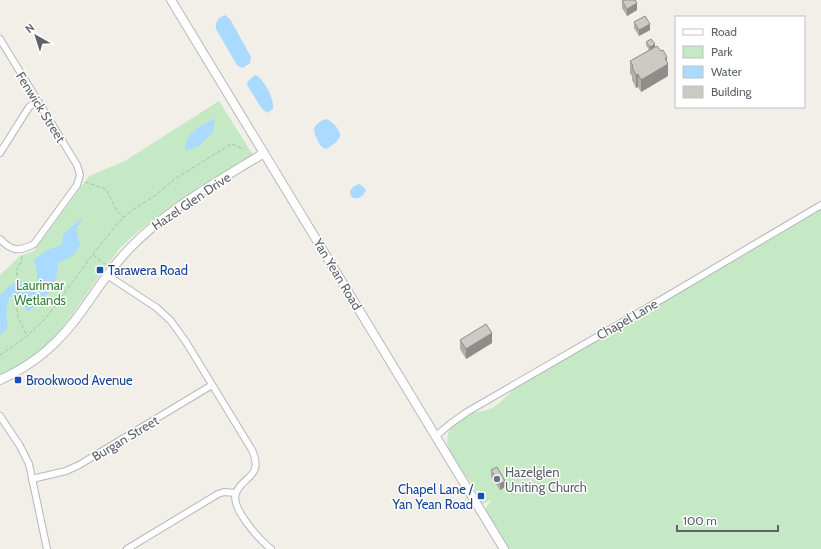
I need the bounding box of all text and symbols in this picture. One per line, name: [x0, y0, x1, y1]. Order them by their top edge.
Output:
north arrow: [16, 16, 56, 56]
legend: [675, 16, 805, 108]
text: N: [22, 20, 37, 36]
text: Road: [711, 24, 737, 39]
text: Park: [711, 44, 733, 59]
text: Water: [711, 64, 742, 79]
street label: Fenwick Street: [13, 69, 69, 146]
text: Building: [711, 84, 753, 99]
street label: Hazel Glen Drive: [149, 169, 234, 233]
street label: Yan Yean Road: [310, 235, 366, 313]
place label: Tarawera Road: [108, 262, 188, 278]
marker: Tarawera Road: [95, 265, 105, 275]
park label: Laurimar Wetlands: [14, 277, 67, 308]
street label: Chapel Lane: [594, 295, 661, 343]
place label: Brookwood Avenue: [26, 372, 133, 388]
marker: Brookwood Avenue: [13, 375, 23, 385]
street label: Burgan Street: [89, 412, 162, 464]
place label: Hazelglen Uniting Church: [505, 464, 587, 495]
marker: Hazelglen Uniting Church: [492, 474, 502, 484]
place label: Chapel Lane / Yan Yean Road: [392, 481, 474, 512]
marker: Chapel Lane / Yan Yean Road: [476, 491, 486, 501]
scale bar: [677, 507, 778, 533]
text: 100 m: [683, 513, 717, 528]

